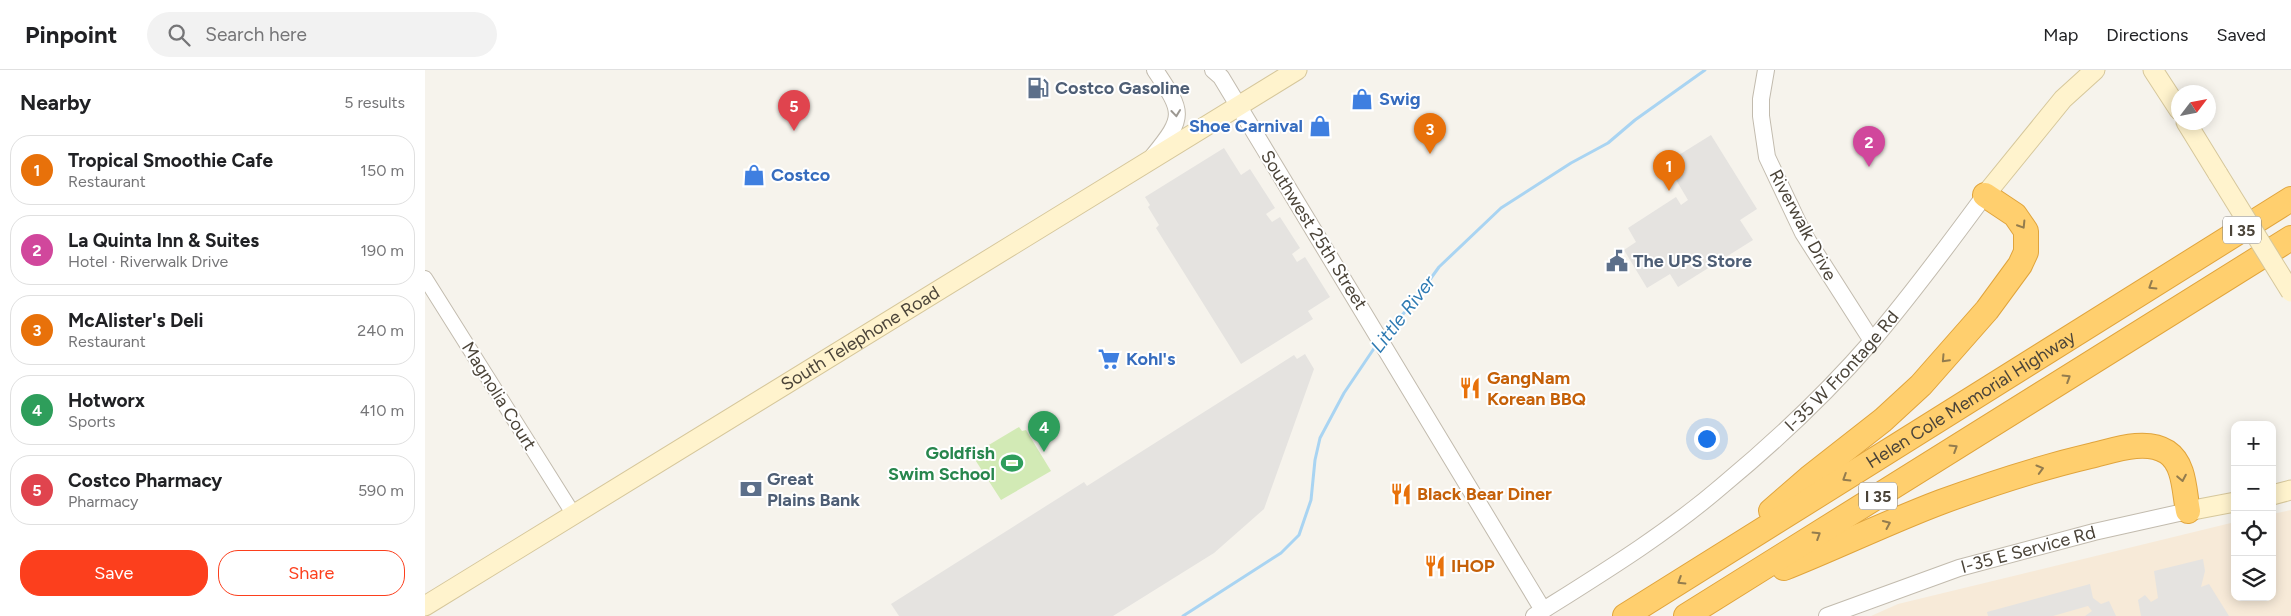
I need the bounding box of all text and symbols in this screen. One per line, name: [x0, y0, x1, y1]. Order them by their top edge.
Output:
search box: [147, 12, 497, 57]
text: Pinpoint: [25, 20, 117, 49]
icon: search: [165, 21, 193, 49]
text: Search here: [205, 23, 307, 46]
text: Map: [2043, 24, 2078, 46]
text: Directions: [2106, 24, 2188, 46]
text: Saved: [2216, 24, 2266, 46]
fuel station icon: Costco Gasoline: [1025, 75, 1051, 101]
place label: Costco Gasoline: [1055, 77, 1190, 99]
north arrow: [2171, 85, 2216, 130]
shop icon: Swig: [1349, 86, 1375, 112]
place label: Swig: [1379, 88, 1421, 110]
text: Nearby: [20, 90, 91, 115]
pin: 5: [778, 90, 810, 131]
text: 5 results: [344, 93, 405, 112]
one-way arrow: [1170, 109, 1181, 117]
shop icon: Shoe Carnival: [1307, 113, 1333, 139]
pin: 3: [1414, 113, 1446, 154]
place label: Shoe Carnival: [1189, 115, 1303, 137]
pin: 2: [1853, 126, 1885, 167]
street label: Southwest 25th Street: [1256, 146, 1372, 314]
text: Tropical Smoothie Cafe: [68, 149, 273, 172]
pin: 1: [1653, 150, 1685, 191]
text: 1: [34, 161, 40, 180]
text: 150 m: [360, 161, 404, 180]
shop icon: Costco: [741, 162, 767, 188]
place label: Costco: [771, 164, 830, 186]
street label: Riverwalk Drive: [1765, 166, 1842, 284]
text: Restaurant: [68, 172, 146, 191]
road number: I 35: [2223, 216, 2261, 244]
one-way arrow: [2016, 220, 2026, 229]
text: La Quinta Inn & Suites: [68, 229, 259, 252]
text: 2: [32, 241, 42, 260]
text: 190 m: [361, 241, 404, 260]
public building icon: The UPS Store: [1604, 248, 1630, 274]
place label: The UPS Store: [1633, 250, 1752, 272]
text: Hotel · Riverwalk Drive: [68, 252, 228, 271]
water label: Little River: [1366, 271, 1440, 357]
one-way arrow: [2149, 280, 2158, 289]
street label: South Telephone Road: [777, 281, 944, 396]
street label: I-35 W Frontage Rd: [1780, 306, 1904, 436]
text: McAlister's Deli: [68, 309, 203, 332]
text: 3: [33, 321, 41, 340]
text: 240 m: [357, 321, 404, 340]
street label: Helen Cole Memorial Highway: [1862, 325, 2080, 473]
text: Restaurant: [68, 332, 146, 351]
street label: Magnolia Court: [457, 338, 541, 454]
supermarket icon: Kohl's: [1096, 346, 1122, 372]
place label: Kohl's: [1126, 348, 1176, 370]
one-way arrow: [1942, 353, 1951, 362]
place label: GangNam Korean BBQ: [1487, 367, 1586, 410]
one-way arrow: [2062, 374, 2071, 384]
restaurant icon: GangNam Korean BBQ: [1457, 375, 1483, 401]
text: Hotworx: [68, 389, 145, 412]
text: 4: [32, 401, 42, 420]
text: 410 m: [360, 401, 404, 420]
pin: 4: [1028, 411, 1060, 452]
text: Sports: [68, 412, 115, 431]
map controls: [2231, 421, 2276, 601]
button: +: [2231, 421, 2276, 466]
your location: [1694, 426, 1720, 452]
place label: Goldfish Swim School: [888, 442, 995, 485]
one-way arrow: [1949, 445, 1958, 455]
sports icon: Goldfish Swim School: [999, 450, 1025, 476]
one-way arrow: [2036, 464, 2044, 475]
button: −: [2231, 466, 2276, 511]
place label: Great Plains Bank: [767, 468, 860, 511]
text: Costco Pharmacy: [68, 469, 222, 492]
one-way arrow: [1843, 471, 1852, 481]
one-way arrow: [2176, 474, 2186, 483]
bank icon: Great Plains Bank: [738, 476, 764, 502]
text: 5: [32, 481, 42, 500]
text: 590 m: [358, 481, 404, 500]
restaurant icon: Black Bear Diner: [1388, 481, 1414, 507]
road number: I 35: [1859, 482, 1897, 510]
place label: Black Bear Diner: [1417, 483, 1552, 505]
text: Pharmacy: [68, 492, 138, 511]
button: locate: [2231, 511, 2276, 556]
one-way arrow: [1882, 520, 1891, 530]
street label: I-35 E Service Rd: [1958, 521, 2098, 578]
one-way arrow: [1811, 531, 1820, 541]
button: Save: [20, 550, 208, 596]
button: Share: [218, 550, 405, 596]
restaurant icon: IHOP: [1422, 553, 1448, 579]
place label: IHOP: [1451, 555, 1495, 577]
button: layers: [2231, 556, 2276, 601]
one-way arrow: [1677, 575, 1686, 585]

